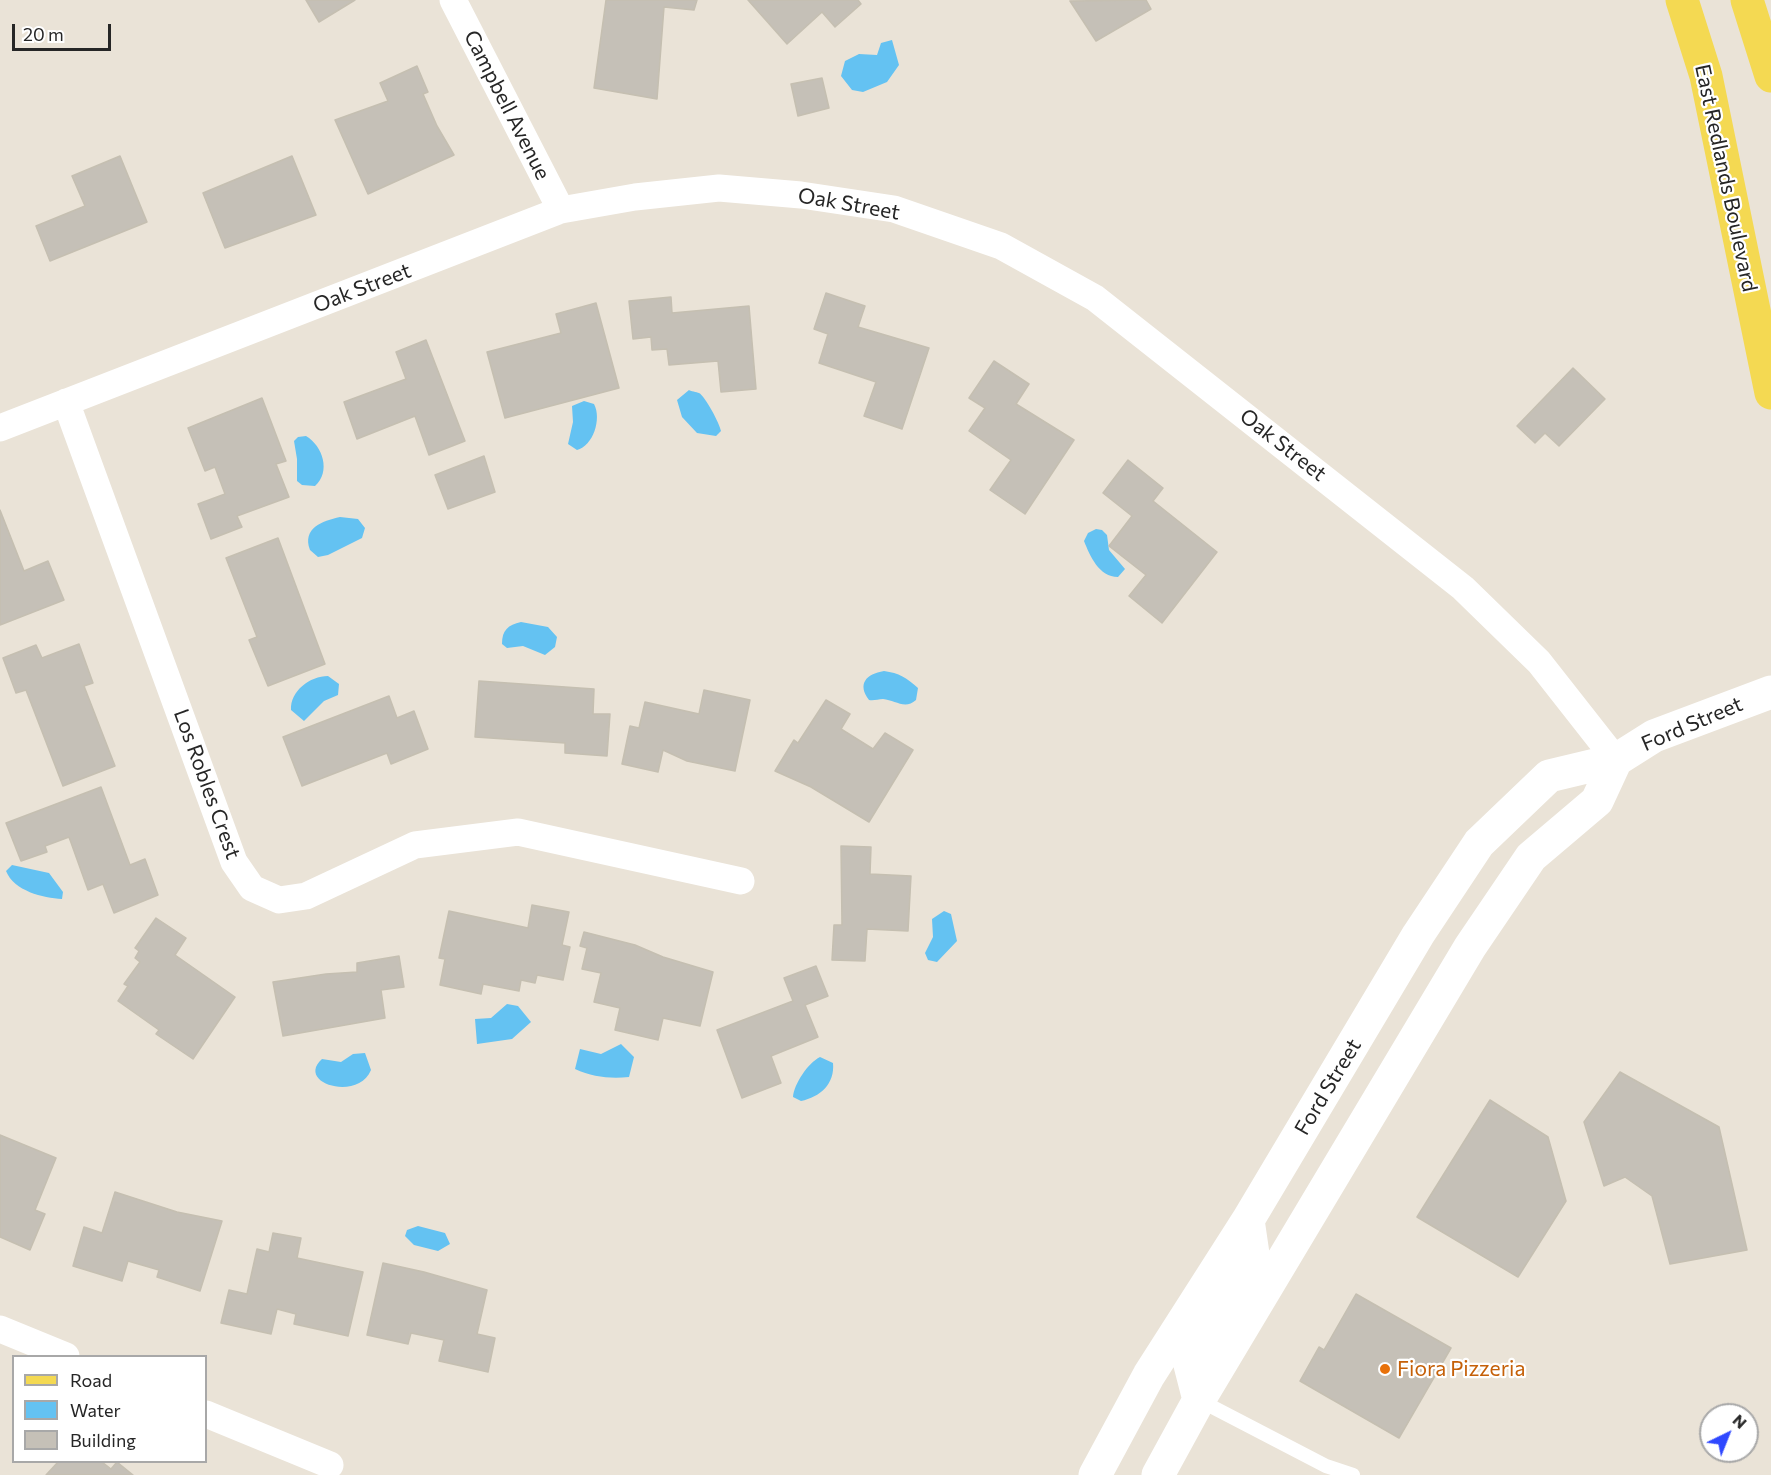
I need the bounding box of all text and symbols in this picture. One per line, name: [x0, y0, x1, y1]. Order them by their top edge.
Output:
scale bar: [15, 12, 114, 50]
text: 20 m: [23, 23, 64, 45]
street label: Campbell Avenue: [458, 26, 556, 184]
street label: East Redlands Boulevard: [1690, 62, 1762, 294]
street label: Oak Street: [796, 183, 902, 225]
street label: Oak Street: [309, 258, 415, 318]
street label: Oak Street: [1235, 403, 1331, 487]
street label: Ford Street: [1638, 691, 1746, 757]
street label: Los Robles Crest: [168, 706, 246, 862]
street label: Ford Street: [1289, 1034, 1367, 1140]
legend: [12, 1355, 207, 1463]
place label: Fiora Pizzeria: [1397, 1356, 1525, 1382]
marker: Fiora Pizzeria: [1378, 1362, 1392, 1376]
text: Road: [70, 1369, 112, 1391]
text: Water: [70, 1399, 121, 1421]
north arrow: [1699, 1403, 1759, 1463]
text: N: [1729, 1410, 1751, 1432]
text: Building: [70, 1429, 136, 1451]

